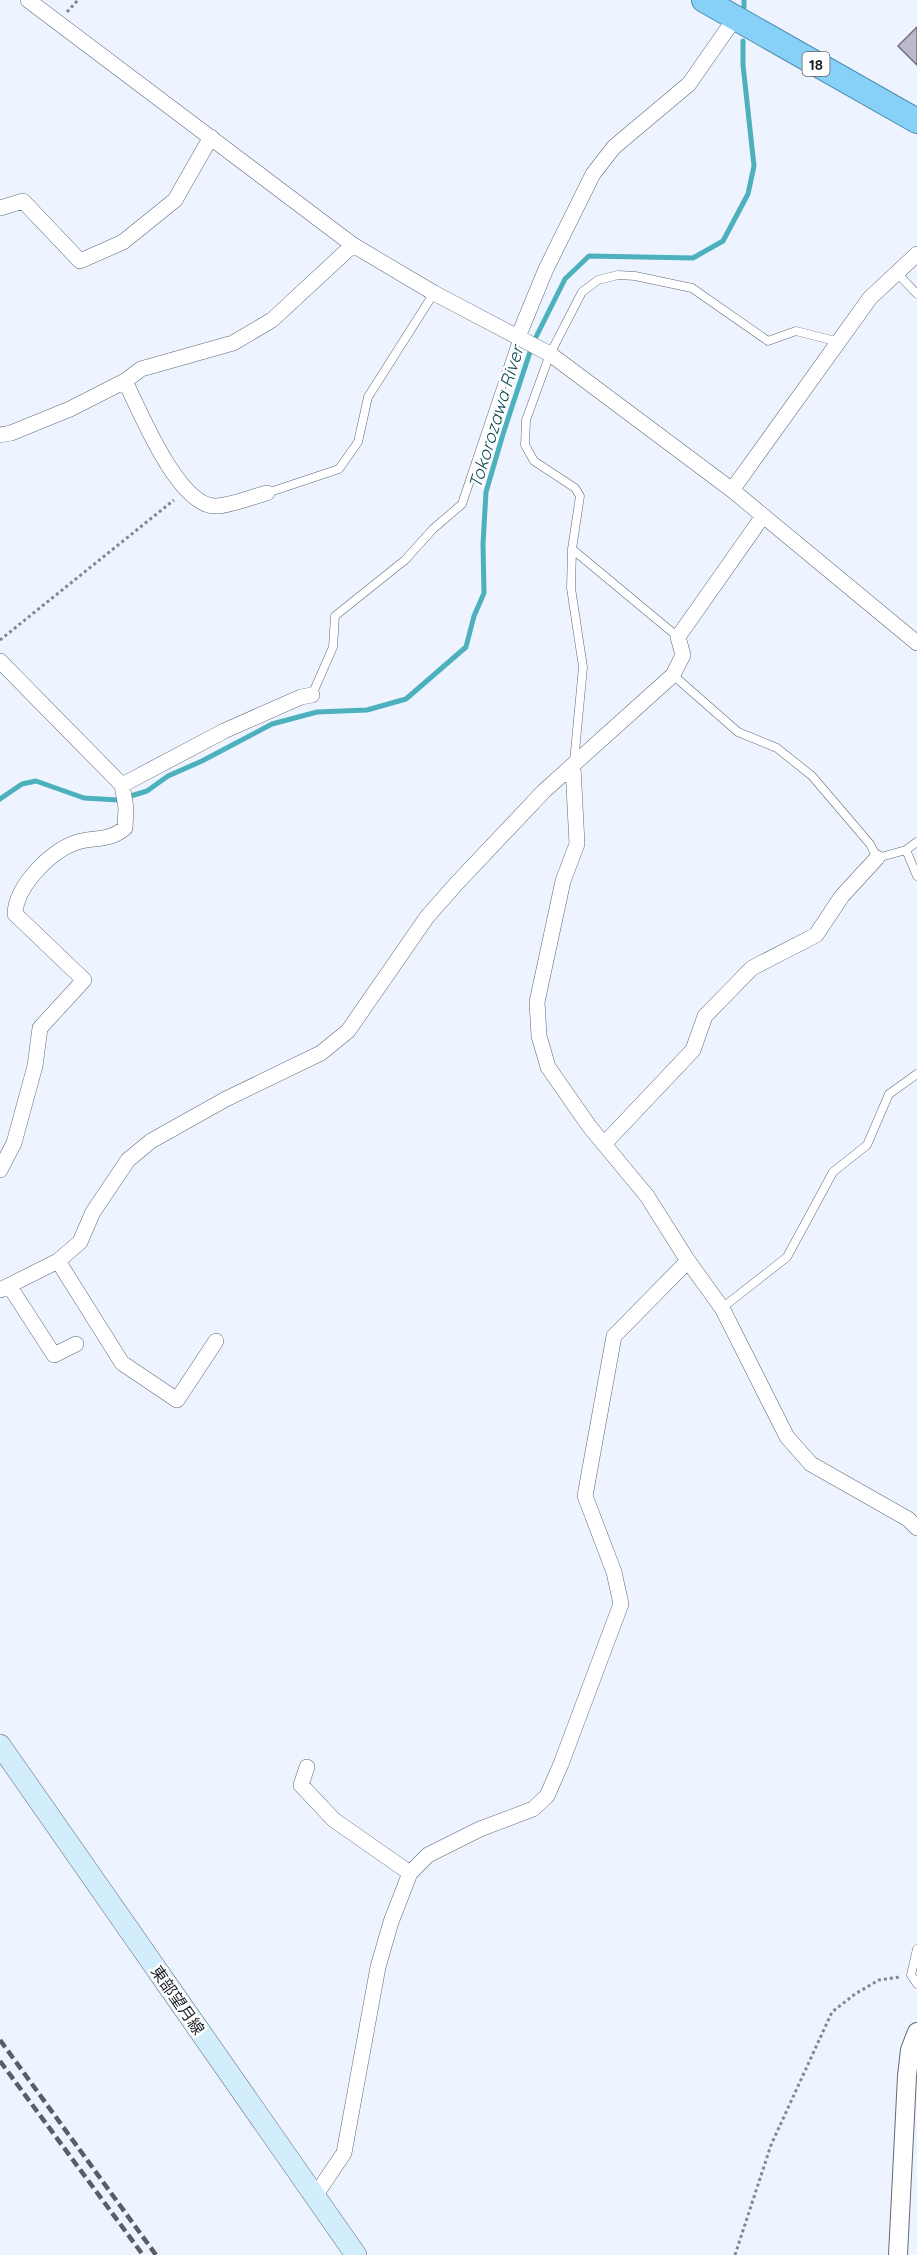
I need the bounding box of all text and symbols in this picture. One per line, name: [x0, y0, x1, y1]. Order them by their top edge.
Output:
road number: 18: [802, 52, 830, 76]
water label: Tokorozawa River: [463, 341, 529, 491]
street label: 東部望月線: [147, 1961, 209, 2039]

